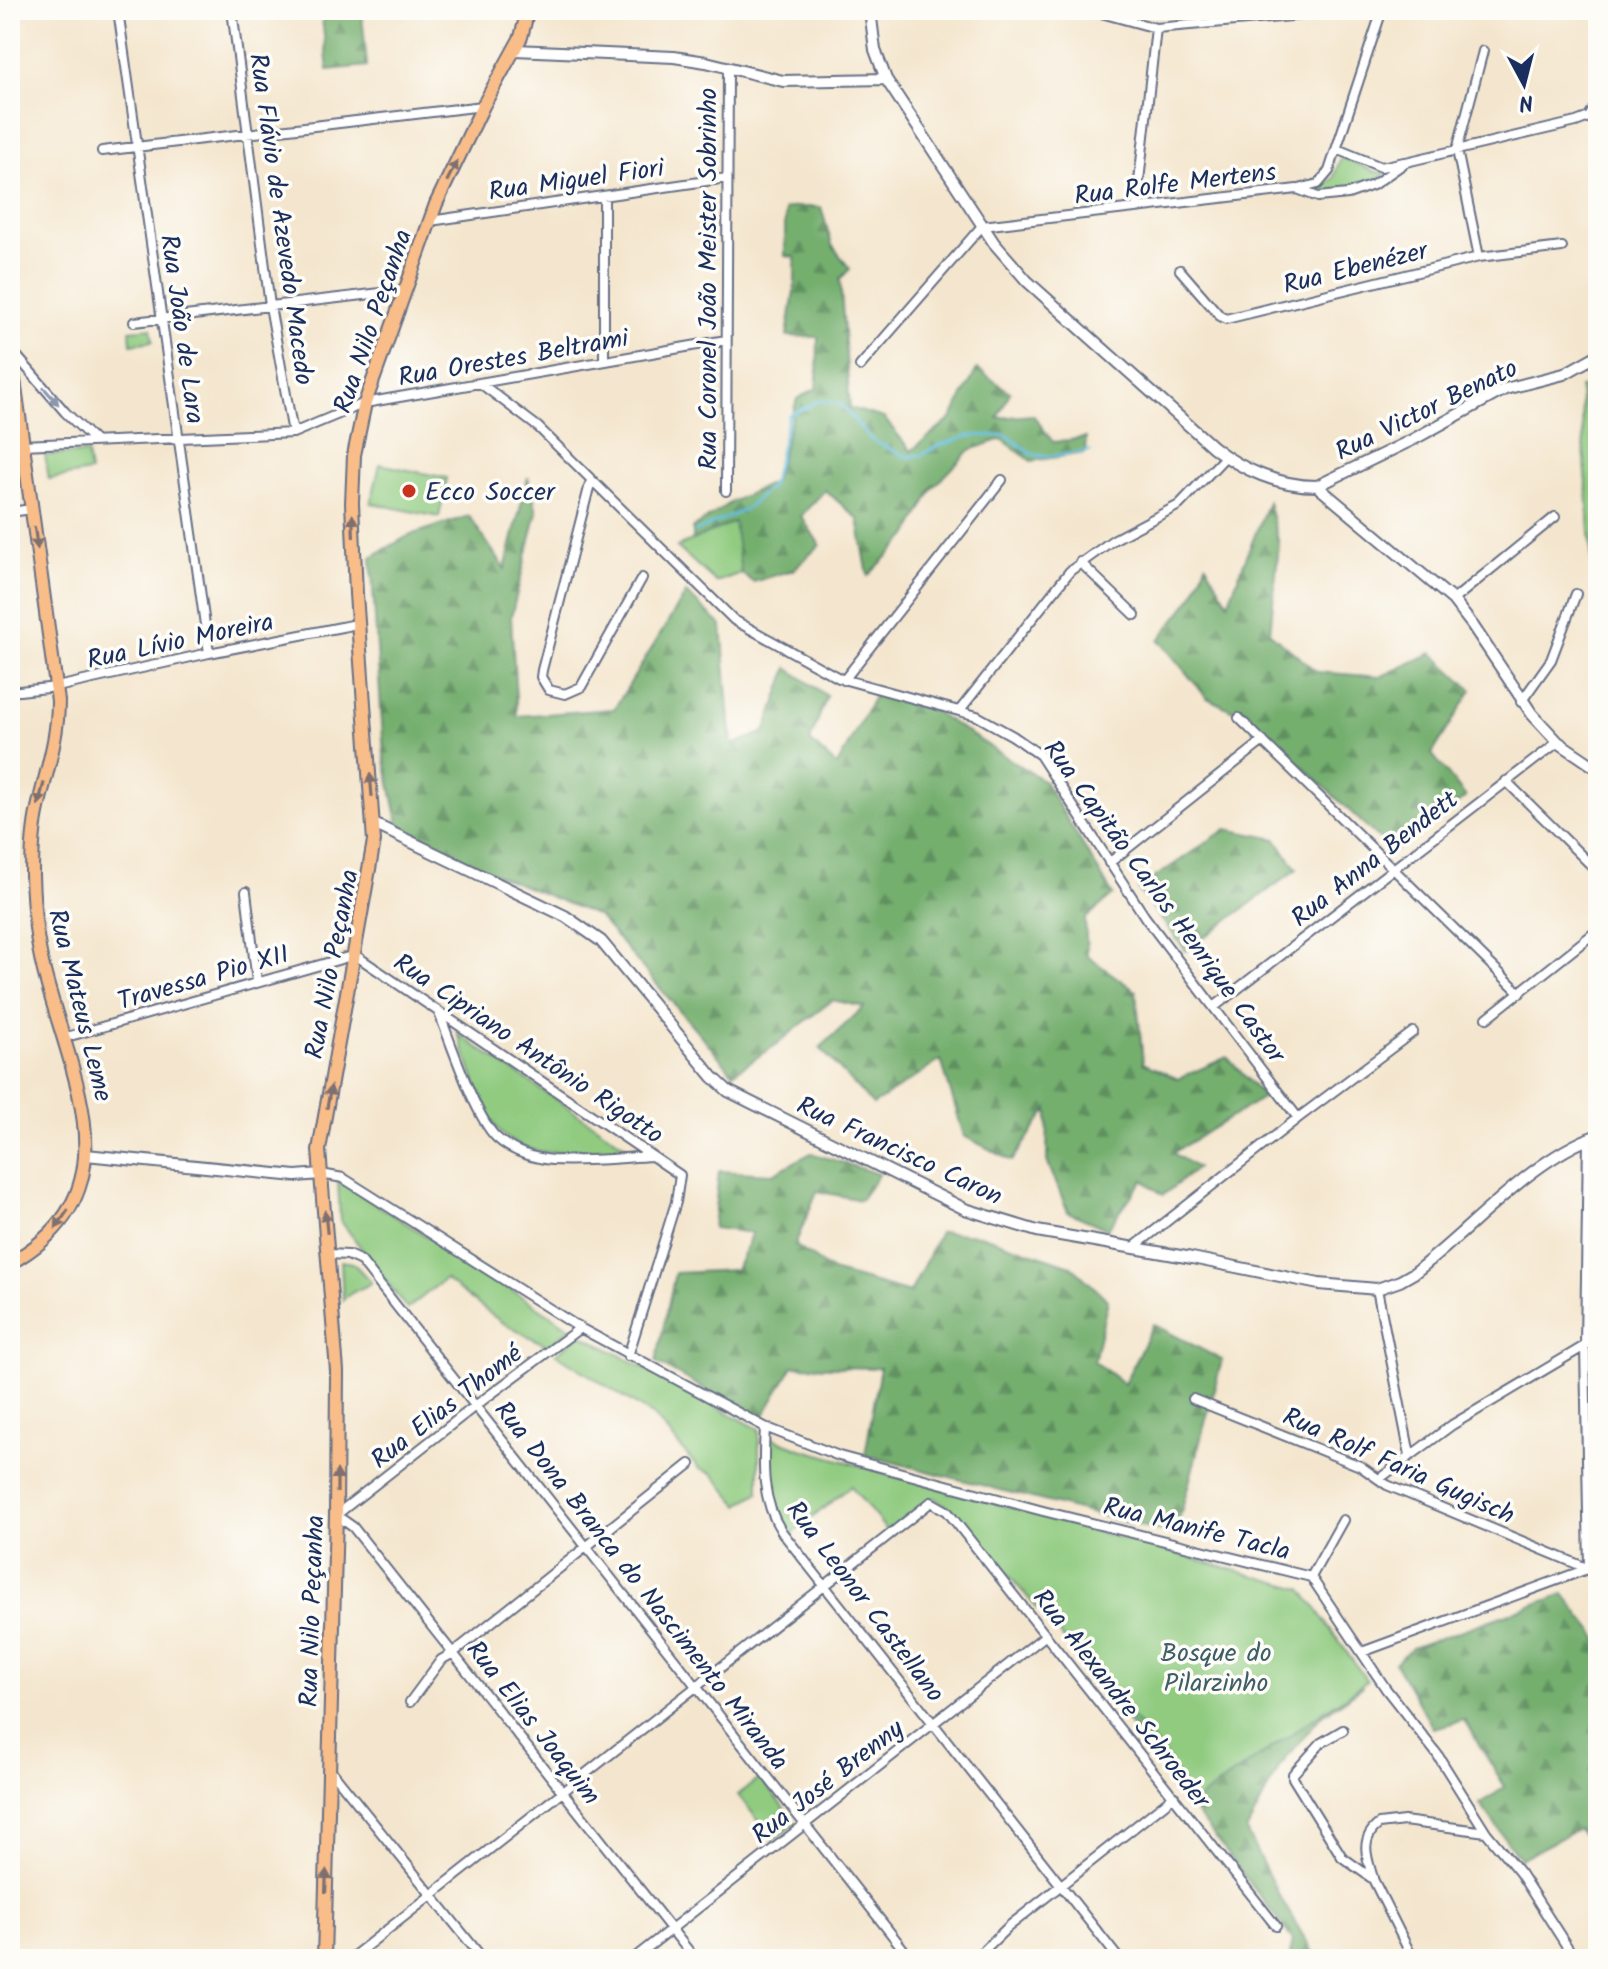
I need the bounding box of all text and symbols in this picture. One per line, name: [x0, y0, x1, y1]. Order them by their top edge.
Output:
north arrow: [1484, 44, 1564, 124]
street label: Rua Flávio de Azevedo Macedo: [236, 51, 324, 388]
text: N: [1517, 83, 1535, 120]
street label: Rua Coronel João Meister Sobrinho: [688, 88, 730, 470]
street label: Rua Miguel Fiori: [486, 148, 668, 214]
street label: Rua Rolfe Mertens: [1072, 152, 1279, 218]
one-way arrow: [445, 159, 459, 182]
street label: Rua Nilo Peçanha: [323, 224, 425, 419]
street label: Rua Ebenézer: [1279, 230, 1434, 307]
street label: Rua João de Lara: [147, 232, 215, 427]
street label: Rua Orestes Beltrami: [395, 318, 634, 400]
street label: Rua Victor Benato: [1328, 348, 1525, 473]
one-way arrow: [42, 385, 59, 405]
place label: Ecco Soccer: [425, 472, 556, 514]
marker: Ecco Soccer: [400, 482, 418, 500]
one-way arrow: [347, 513, 359, 538]
one-way arrow: [30, 526, 43, 551]
street label: Rua Lívio Moreira: [83, 602, 278, 682]
street label: Rua Capitão Carlos Henrique Castor: [1031, 732, 1296, 1074]
one-way arrow: [364, 772, 377, 797]
street label: Rua Anna Bendett: [1282, 780, 1469, 939]
one-way arrow: [35, 782, 47, 807]
street label: Rua Nilo Peçanha: [294, 866, 372, 1063]
street label: Rua Mateus Leme: [35, 905, 123, 1106]
street label: Travessa Pio XII: [113, 934, 294, 1024]
street label: Rua Cipriano Antônio Rigotto: [384, 943, 672, 1156]
one-way arrow: [323, 1084, 335, 1109]
street label: Rua Francisco Caron: [789, 1086, 1009, 1218]
one-way arrow: [55, 1209, 70, 1230]
one-way arrow: [319, 1209, 332, 1234]
street label: Rua Elias Thomé: [362, 1334, 534, 1481]
street label: Rua Dona Branca do Nascimento Miranda: [482, 1392, 798, 1780]
street label: Rua Rolf Faria Gugisch: [1275, 1397, 1521, 1537]
one-way arrow: [331, 1468, 343, 1493]
street label: Rua Manife Tacla: [1099, 1486, 1294, 1573]
street label: Rua Leonor Castellano: [774, 1492, 955, 1712]
street label: Rua Nilo Peçanha: [289, 1514, 337, 1708]
street label: Rua Alexandre Schroeder: [1021, 1580, 1221, 1820]
street label: Rua Elias Joaquim: [454, 1632, 610, 1815]
park label: Bosque do Pilarzinho: [1160, 1633, 1272, 1705]
street label: Rua José Brenny: [743, 1709, 914, 1856]
one-way arrow: [320, 1868, 332, 1893]

